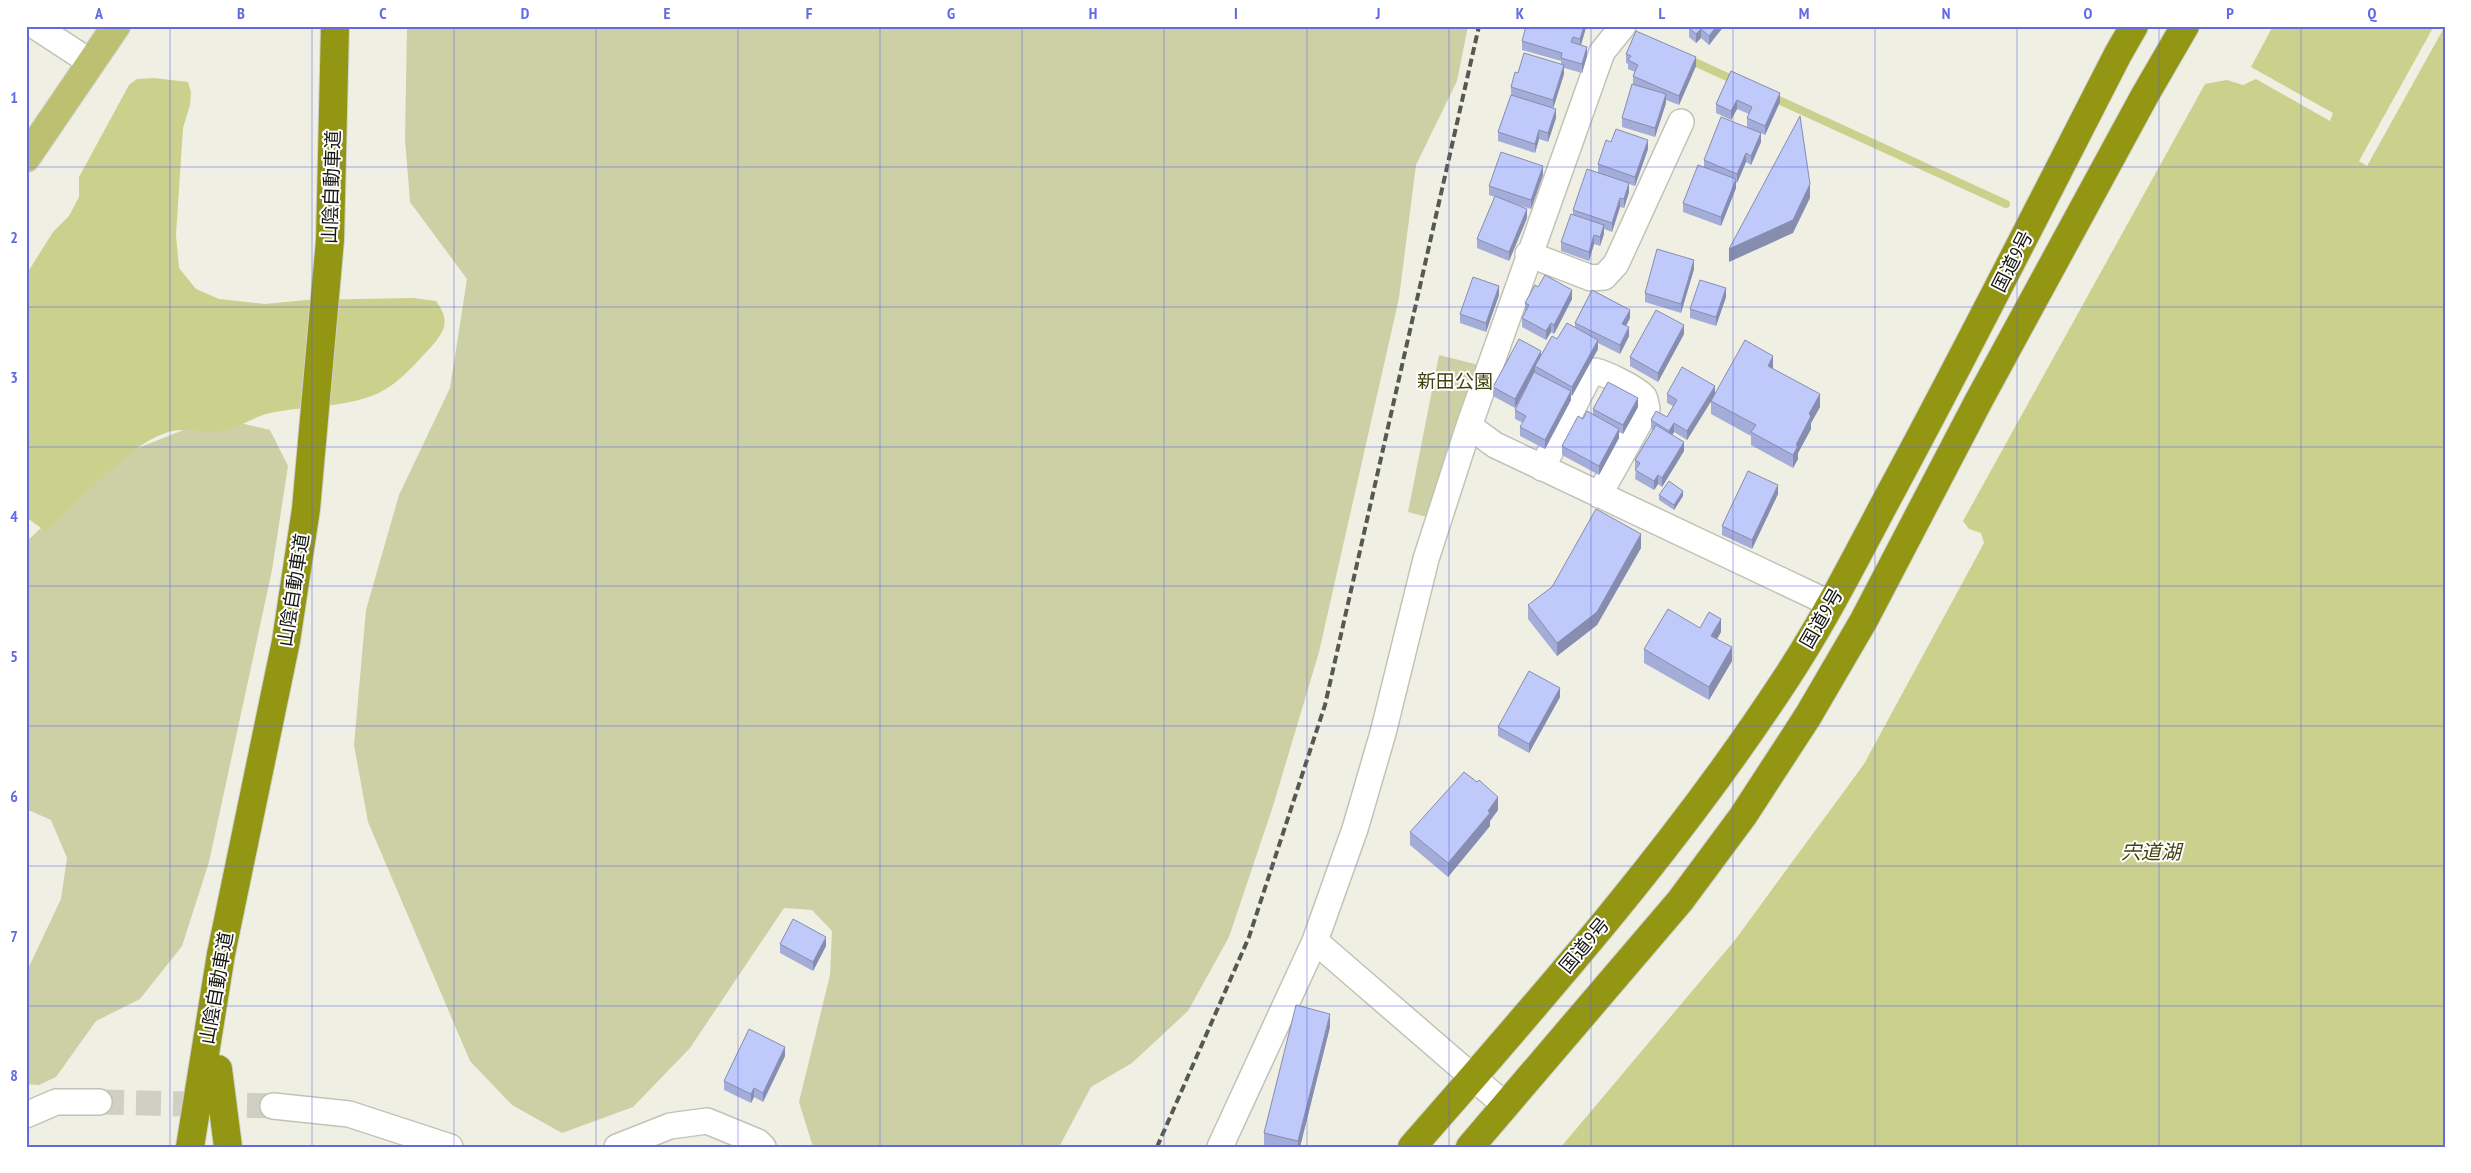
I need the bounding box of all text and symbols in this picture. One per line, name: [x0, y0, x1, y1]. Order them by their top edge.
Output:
text: A: [94, 3, 104, 23]
text: B: [237, 3, 245, 23]
text: C: [379, 3, 387, 23]
text: D: [521, 3, 530, 23]
text: E: [664, 3, 671, 23]
text: F: [806, 3, 813, 23]
text: G: [947, 3, 955, 23]
text: H: [1089, 3, 1097, 23]
text: I: [1234, 3, 1238, 23]
text: J: [1375, 3, 1380, 23]
text: K: [1516, 3, 1525, 23]
text: L: [1659, 3, 1666, 23]
text: M: [1799, 3, 1809, 23]
text: N: [1942, 3, 1950, 23]
text: O: [2084, 3, 2093, 23]
text: P: [2226, 3, 2234, 23]
text: Q: [2368, 3, 2378, 23]
text: 1: [10, 87, 18, 107]
street label: 山陰自動車道: [317, 130, 345, 244]
street label: 国道9号: [1986, 226, 2038, 296]
text: 2: [10, 227, 18, 247]
text: 3: [10, 367, 18, 387]
park label: 新田公園: [1417, 369, 1493, 393]
text: 4: [10, 506, 18, 526]
street label: 山陰自動車道: [272, 532, 314, 648]
street label: 国道9号: [1794, 584, 1848, 652]
text: 5: [10, 646, 18, 666]
text: 6: [10, 786, 18, 806]
water label: 宍道湖: [2121, 839, 2184, 865]
street label: 国道9号: [1554, 912, 1614, 978]
text: 7: [10, 926, 18, 946]
street label: 山陰自動車道: [194, 930, 238, 1046]
text: 8: [10, 1065, 18, 1085]

